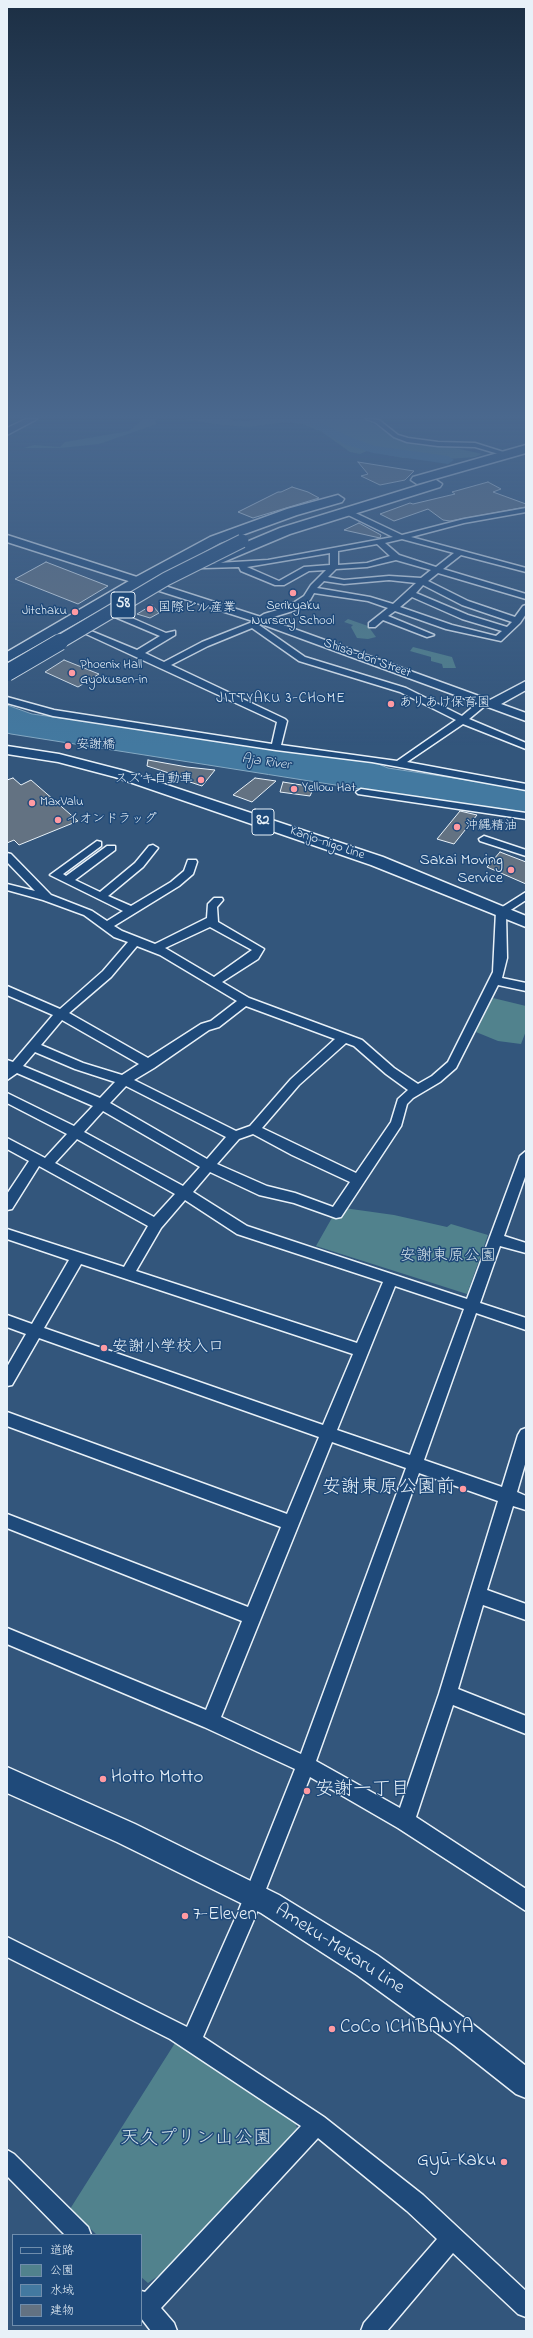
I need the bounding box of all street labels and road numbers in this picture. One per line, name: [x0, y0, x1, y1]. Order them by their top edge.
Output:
road number: 58: [111, 592, 135, 618]
street label: Shisa-dori Street: [321, 636, 413, 682]
road number: 82: [252, 809, 274, 835]
street label: Kanjo-nigo Line: [288, 824, 366, 864]
street label: Ameku-Mekaru Line: [270, 1900, 408, 2000]

